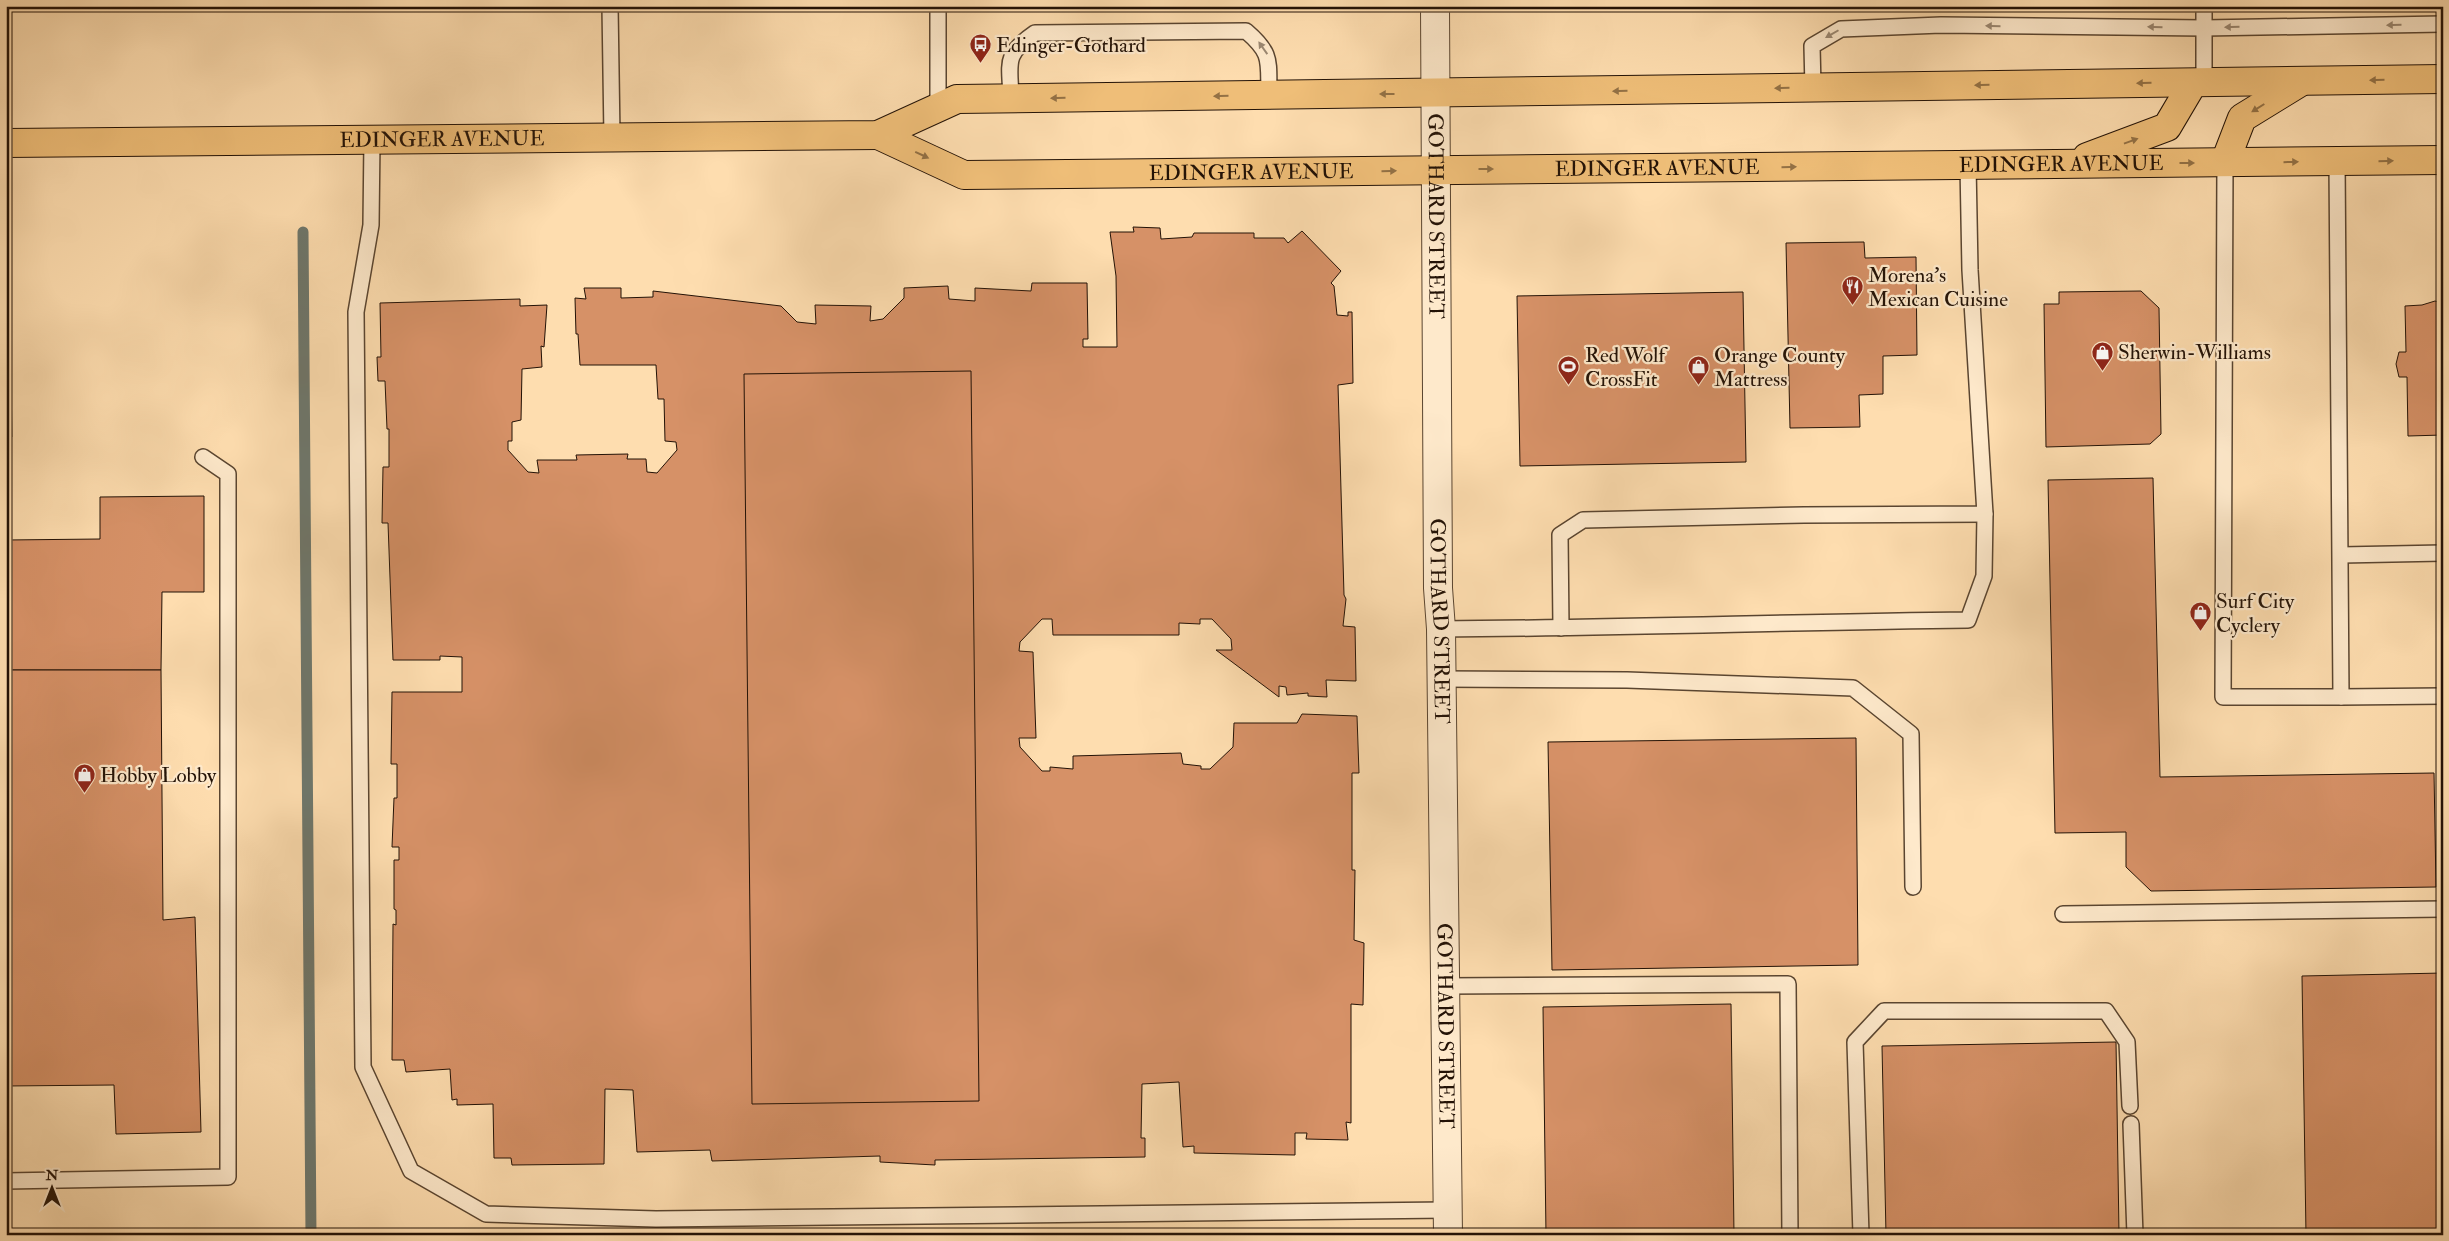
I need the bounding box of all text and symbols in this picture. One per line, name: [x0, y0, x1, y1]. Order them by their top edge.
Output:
one-way arrow: [2386, 21, 2402, 29]
one-way arrow: [1985, 22, 2001, 30]
one-way arrow: [2147, 23, 2163, 31]
one-way arrow: [2223, 23, 2239, 31]
one-way arrow: [1825, 30, 1838, 39]
place label: Edinger-Gothard: [996, 32, 1147, 59]
bus stop icon: Edinger-Gothard: [968, 33, 992, 64]
one-way arrow: [1258, 41, 1268, 55]
one-way arrow: [2368, 76, 2384, 84]
one-way arrow: [2136, 79, 2152, 87]
one-way arrow: [1974, 82, 1990, 90]
one-way arrow: [1774, 84, 1790, 92]
one-way arrow: [1612, 87, 1628, 95]
one-way arrow: [1379, 90, 1395, 98]
one-way arrow: [1212, 92, 1228, 100]
one-way arrow: [1050, 94, 1066, 102]
one-way arrow: [2251, 104, 2265, 113]
street label: GOTHARD STREET: [1422, 113, 1450, 319]
street label: EDINGER AVENUE: [339, 125, 545, 154]
one-way arrow: [2124, 137, 2139, 145]
street label: EDINGER AVENUE: [1959, 150, 2164, 179]
one-way arrow: [915, 152, 929, 160]
street label: EDINGER AVENUE: [1555, 154, 1760, 183]
one-way arrow: [2378, 156, 2394, 164]
street label: EDINGER AVENUE: [1149, 158, 1354, 187]
one-way arrow: [2283, 158, 2299, 166]
one-way arrow: [2180, 159, 2196, 167]
one-way arrow: [1781, 162, 1797, 170]
one-way arrow: [1479, 165, 1495, 173]
one-way arrow: [1381, 166, 1397, 174]
place label: Morena's Mexican Cuisine: [1868, 262, 2008, 313]
restaurant icon: Morena's Mexican Cuisine: [1840, 275, 1864, 306]
place label: Sherwin-Williams: [2118, 339, 2271, 366]
shop icon: Sherwin-Williams: [2090, 340, 2114, 371]
place label: Red Wolf CrossFit: [1585, 342, 1668, 393]
place label: Orange County Mattress: [1714, 342, 1846, 393]
sports icon: Red Wolf CrossFit: [1557, 355, 1581, 386]
shop icon: Orange County Mattress: [1686, 355, 1710, 386]
street label: GOTHARD STREET: [1424, 518, 1455, 724]
place label: Surf City Cyclery: [2216, 588, 2295, 639]
shop icon: Surf City Cyclery: [2188, 601, 2212, 632]
place label: Hobby Lobby: [100, 762, 217, 789]
shop icon: Hobby Lobby: [72, 763, 96, 794]
street label: GOTHARD STREET: [1430, 923, 1460, 1129]
north arrow: [28, 1164, 78, 1214]
text: N: [45, 1167, 59, 1184]

